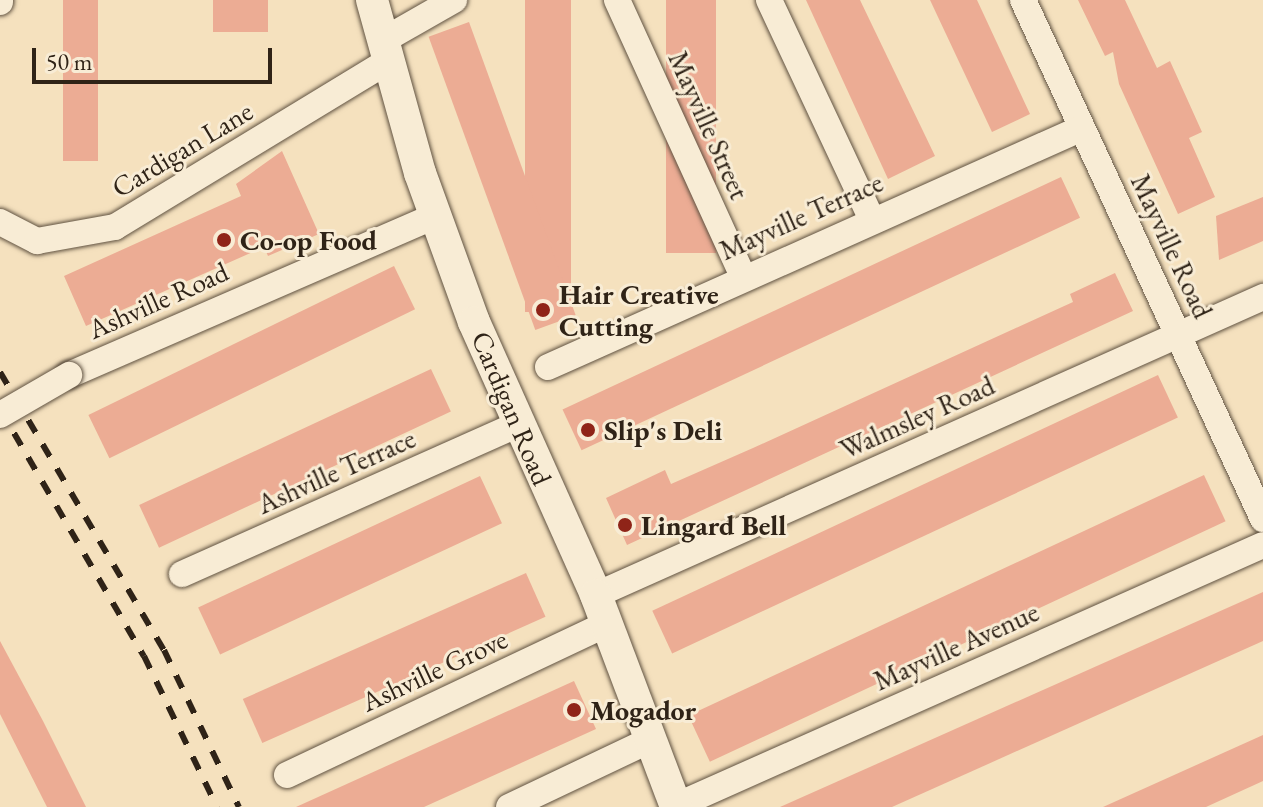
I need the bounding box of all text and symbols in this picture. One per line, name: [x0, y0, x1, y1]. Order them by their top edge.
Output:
scale bar: [36, 32, 276, 82]
text: 50 m: [46, 46, 93, 77]
street label: Mayville Street: [661, 46, 757, 204]
street label: Cardigan Lane: [105, 94, 259, 204]
street label: Mayville Terrace: [714, 165, 888, 267]
street label: Mayville Road: [1124, 168, 1220, 324]
place label: Co-op Food: [240, 223, 377, 257]
marker: Co-op Food: [215, 231, 233, 249]
street label: Ashville Road: [83, 254, 233, 346]
place label: Hair Creative Cutting: [559, 277, 719, 343]
marker: Hair Creative Cutting: [534, 301, 552, 319]
street label: Cardigan Road: [465, 326, 559, 490]
street label: Walmsley Road: [834, 368, 1000, 466]
place label: Slip's Deli: [604, 413, 722, 447]
street label: Ashville Terrace: [252, 421, 420, 521]
marker: Slip's Deli: [579, 421, 597, 439]
place label: Lingard Bell: [641, 508, 786, 542]
marker: Lingard Bell: [616, 516, 634, 534]
street label: Mayville Avenue: [868, 595, 1044, 697]
street label: Ashville Grove: [356, 622, 512, 718]
place label: Mogador: [590, 693, 696, 727]
marker: Mogador: [565, 701, 583, 719]

